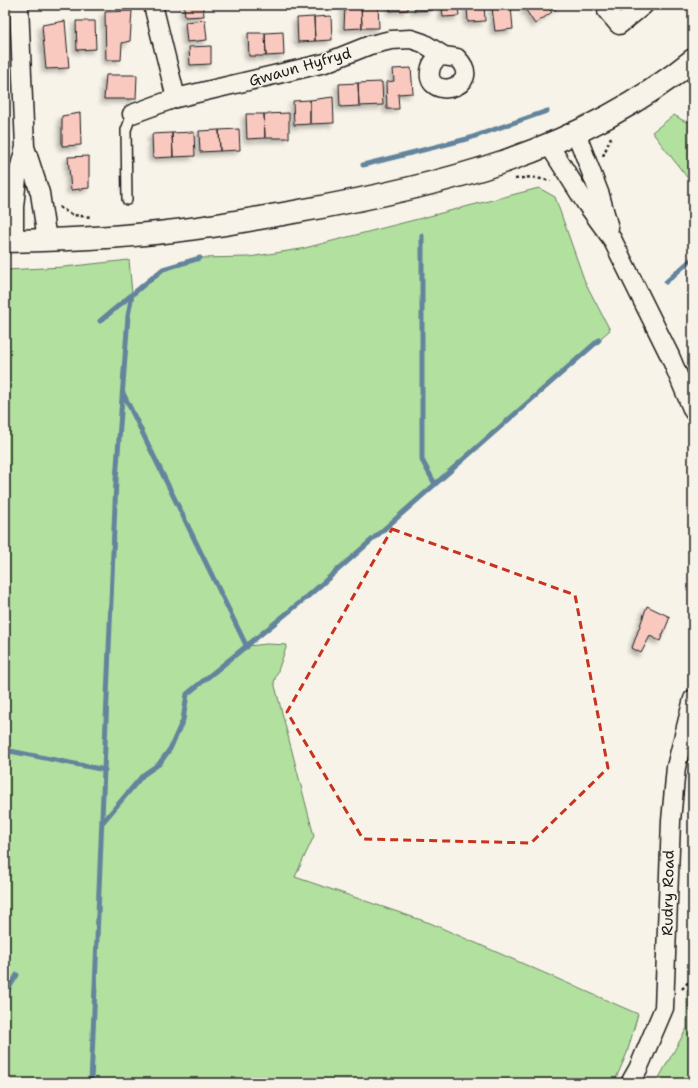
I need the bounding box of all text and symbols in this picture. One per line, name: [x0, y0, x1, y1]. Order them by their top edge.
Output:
street label: Gwaun Hyfryd: [247, 43, 354, 91]
street label: Rudry Road: [657, 849, 679, 936]

